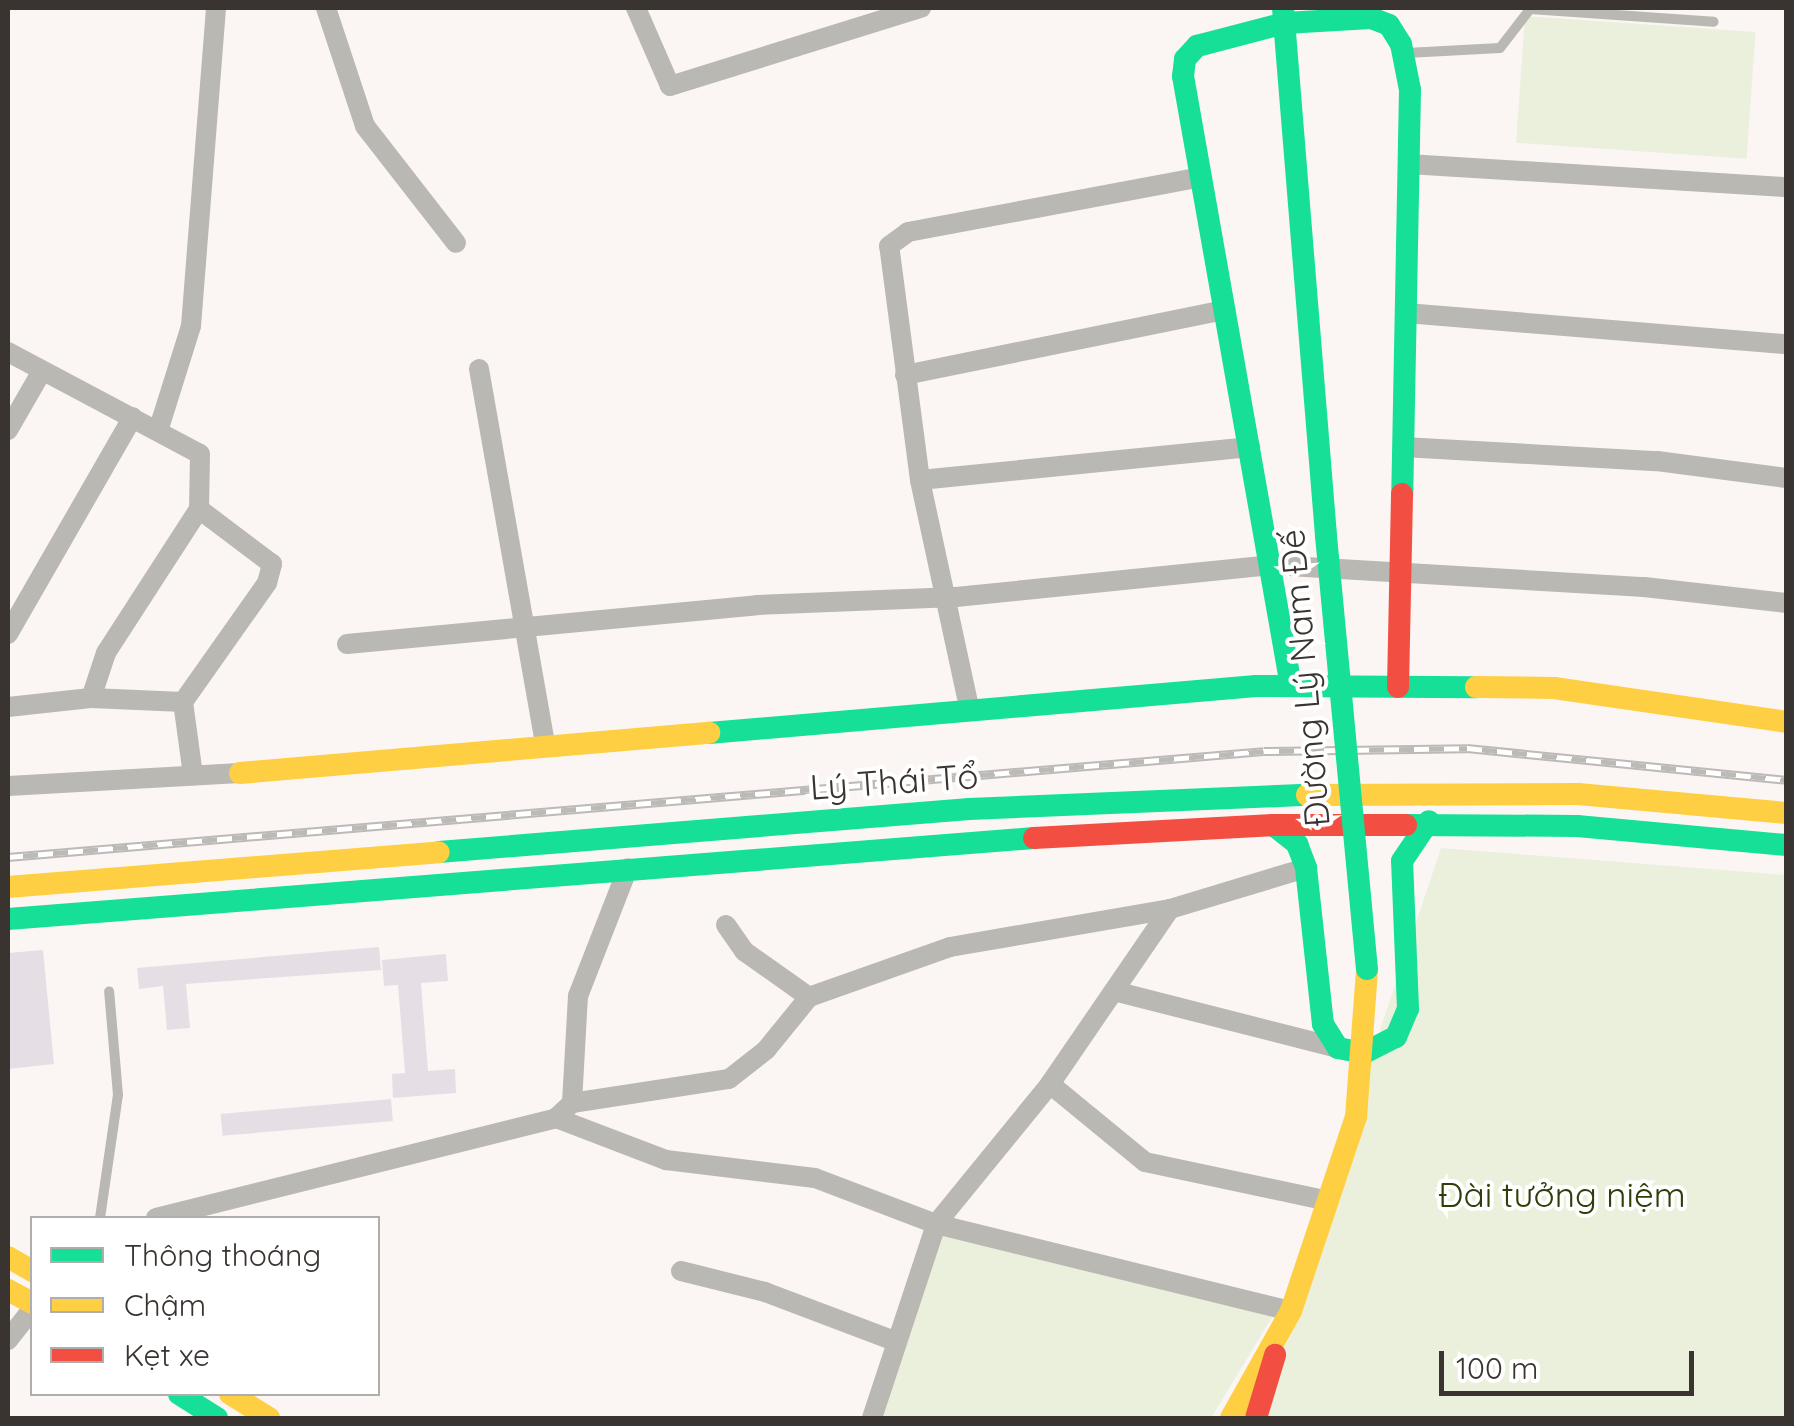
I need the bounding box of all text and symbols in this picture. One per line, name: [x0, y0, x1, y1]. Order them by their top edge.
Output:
street label: Đường Lý Nam Đế: [1270, 528, 1338, 828]
street label: Lý Thái Tổ: [808, 754, 980, 808]
park label: Đài tưởng niệm: [1438, 1173, 1686, 1215]
legend: [30, 1216, 380, 1396]
text: Thông thoáng: [124, 1236, 321, 1274]
text: Chậm: [124, 1286, 206, 1324]
scale bar: [1444, 1331, 1699, 1393]
text: Kẹt xe: [124, 1336, 210, 1374]
text: 100 m: [1456, 1349, 1538, 1387]

